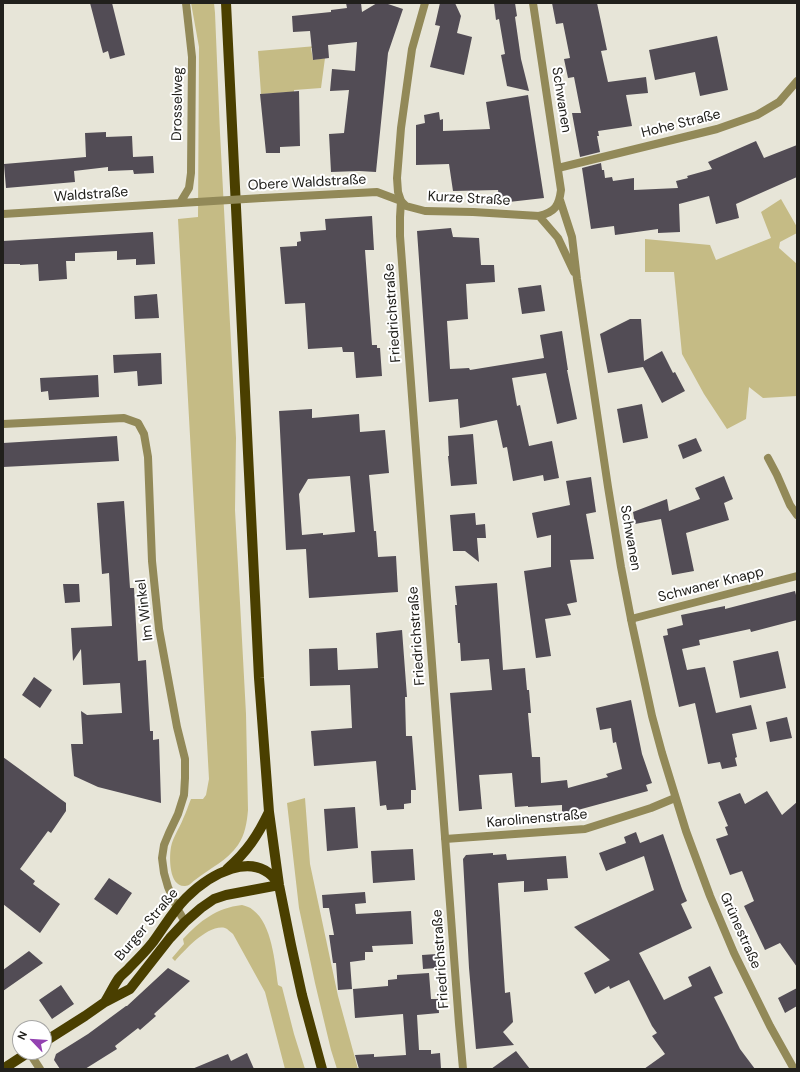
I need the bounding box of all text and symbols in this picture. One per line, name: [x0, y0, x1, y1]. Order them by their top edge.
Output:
street label: Schwanen: [548, 66, 574, 134]
street label: Drosselweg: [169, 67, 187, 141]
street label: Hohe Straße: [640, 106, 722, 142]
street label: Obere Waldstraße: [247, 172, 367, 194]
street label: Waldstraße: [53, 184, 129, 206]
street label: Kurze Straße: [427, 188, 511, 210]
street label: Friedrichstraße: [381, 263, 405, 363]
street label: Schwanen: [616, 504, 644, 572]
street label: Schwaner Knapp: [656, 564, 766, 606]
street label: Im Winkel: [133, 578, 157, 642]
street label: Friedrichstraße: [405, 586, 429, 686]
street label: Karolinenstraße: [486, 806, 588, 832]
street label: Burger Straße: [112, 885, 182, 965]
street label: Grünestraße: [716, 890, 764, 972]
street label: Friedrichstraße: [429, 909, 453, 1009]
north arrow: [12, 1020, 52, 1060]
text: N: [14, 1029, 30, 1042]

